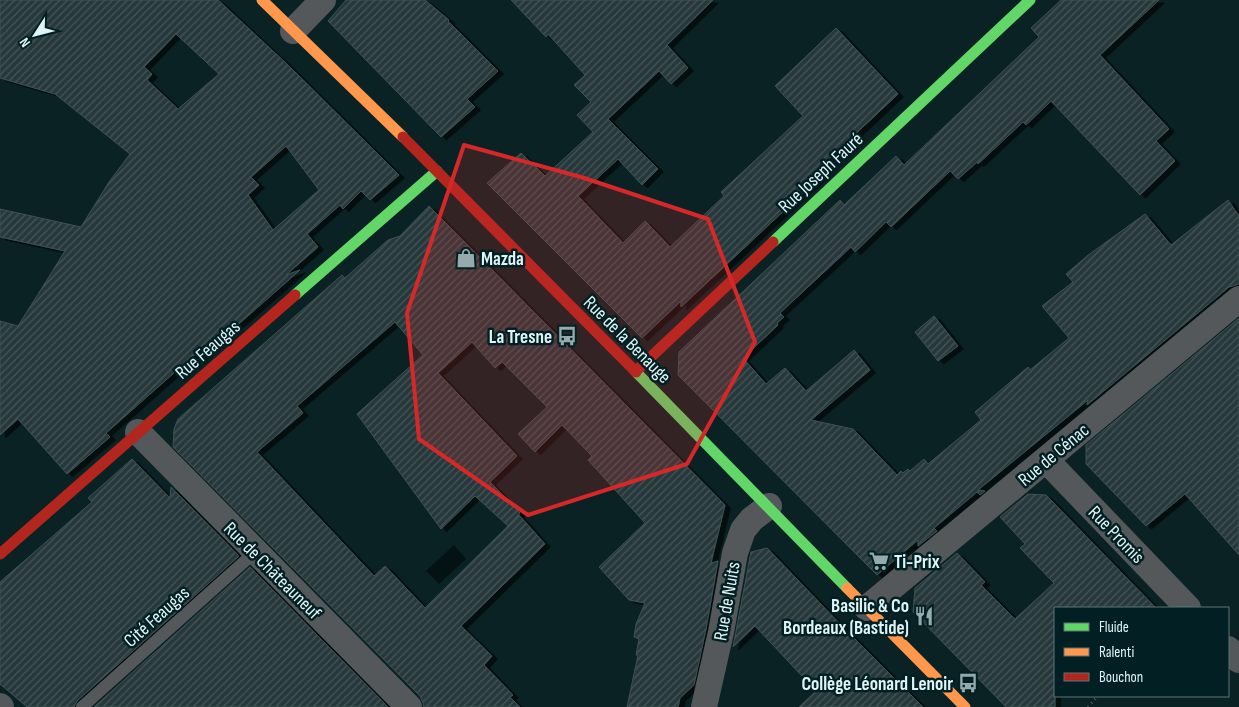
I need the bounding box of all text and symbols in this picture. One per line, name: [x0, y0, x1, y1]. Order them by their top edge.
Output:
north arrow: [10, 10, 60, 60]
text: N: [16, 34, 34, 50]
street label: Rue Joseph Fauré: [774, 128, 868, 218]
shop icon: Mazda: [455, 247, 477, 269]
place label: Mazda: [481, 248, 524, 271]
street label: Rue de la Benauge: [578, 291, 676, 389]
street label: Rue Feaugas: [171, 316, 245, 385]
bus stop icon: La Tresne: [556, 325, 578, 347]
place label: La Tresne: [489, 326, 552, 349]
street label: Rue de Cénac: [1014, 419, 1094, 492]
street label: Rue Promis: [1083, 502, 1149, 569]
street label: Rue de Châteauneuf: [218, 518, 326, 625]
supermarket icon: Ti-Prix: [868, 550, 890, 572]
place label: Ti-Prix: [894, 551, 940, 574]
street label: Rue de Nuits: [709, 560, 746, 642]
street label: Cité Feaugas: [119, 582, 195, 653]
place label: Basilic & Co Bordeaux (Bastide): [783, 595, 909, 640]
restaurant icon: Basilic & Co Bordeaux (Bastide): [913, 605, 935, 627]
legend: [1054, 607, 1229, 697]
text: Fluide: [1099, 618, 1129, 637]
text: Ralenti: [1099, 643, 1134, 662]
text: Bouchon: [1099, 668, 1143, 687]
bus stop icon: Collège Léonard Lenoir: [957, 672, 979, 694]
place label: Collège Léonard Lenoir: [801, 673, 953, 696]

